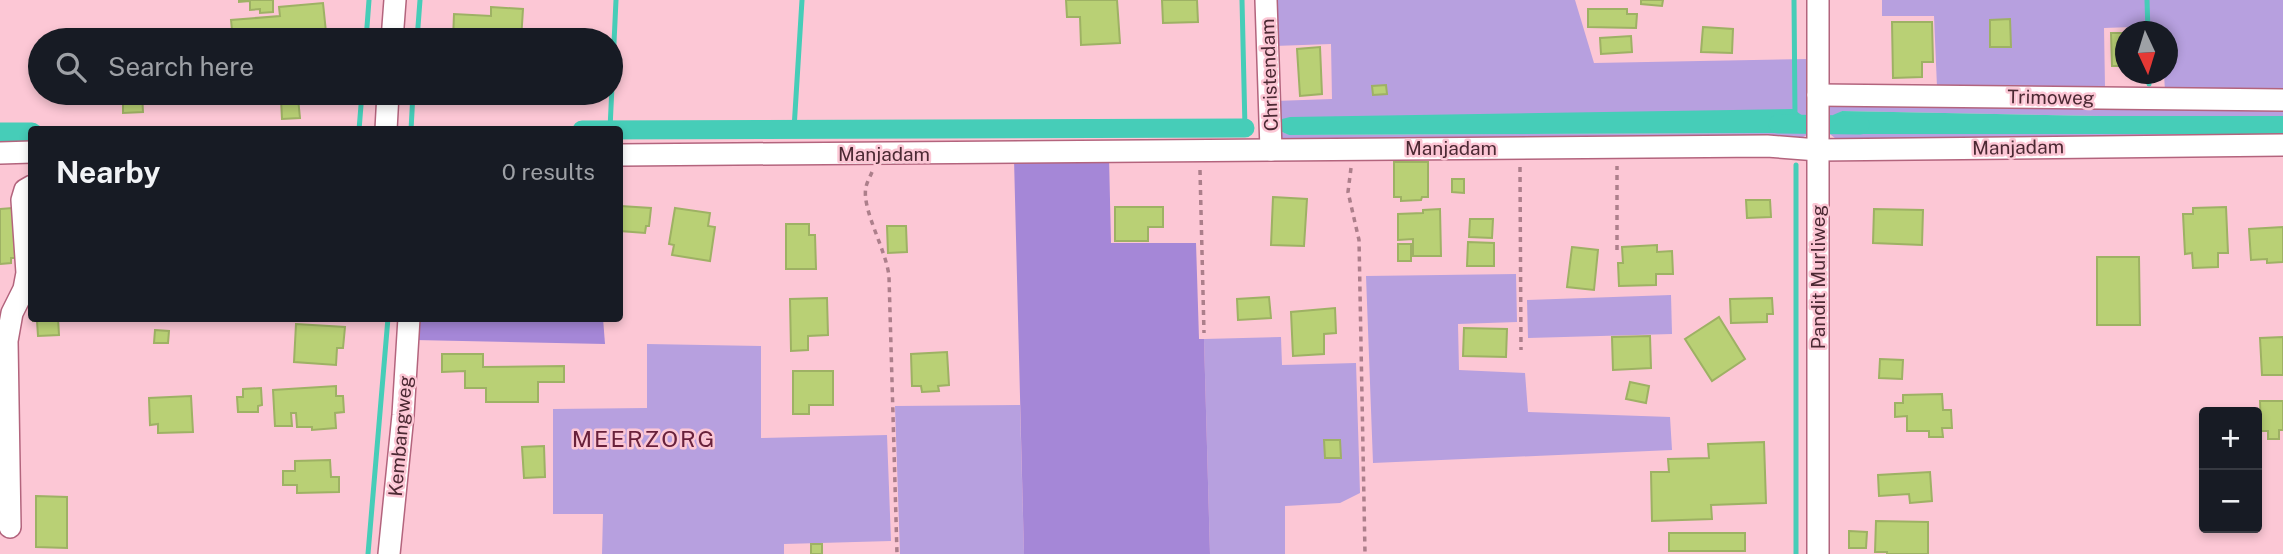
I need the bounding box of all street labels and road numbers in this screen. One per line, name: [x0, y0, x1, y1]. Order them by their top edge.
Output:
street label: Christendam: [1256, 18, 1282, 132]
street label: Trimoweg: [2007, 85, 2095, 109]
street label: Manjadam: [1972, 135, 2064, 159]
street label: Manjadam: [1405, 137, 1497, 159]
street label: Manjadam: [838, 143, 930, 165]
street label: Pandit Murliweg: [1807, 205, 1829, 349]
street label: Kembangweg: [384, 374, 416, 497]

